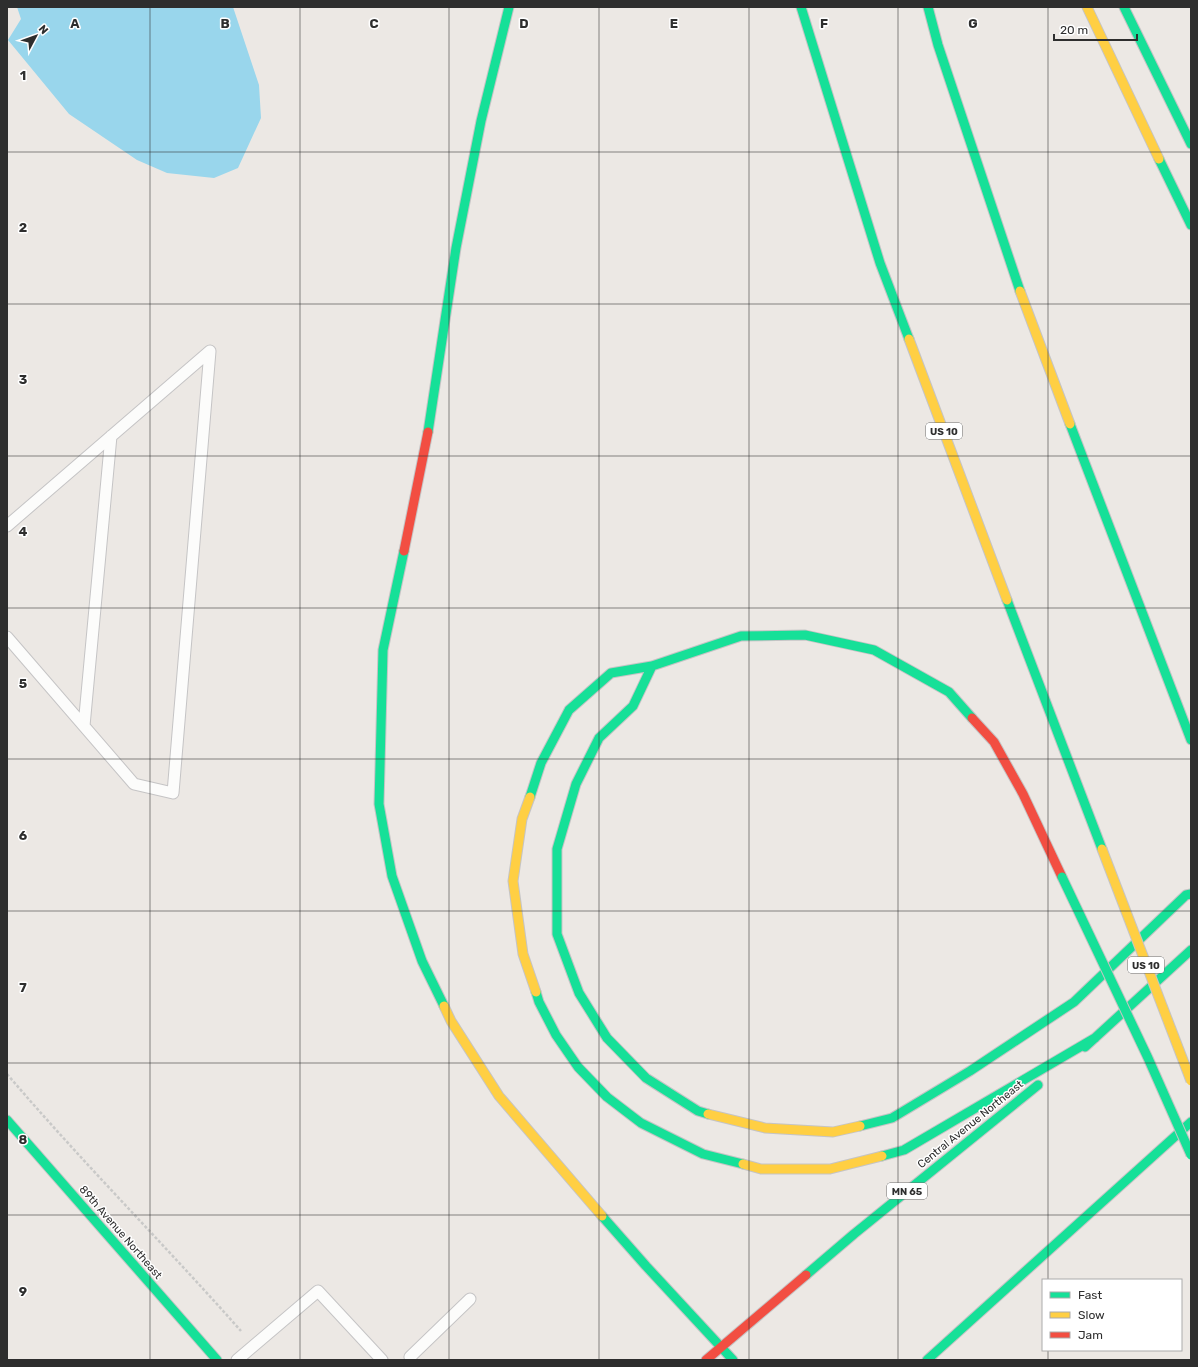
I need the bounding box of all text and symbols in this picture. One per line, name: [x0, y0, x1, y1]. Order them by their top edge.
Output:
north arrow: [16, 16, 56, 56]
text: A: [70, 16, 80, 31]
text: B: [220, 16, 230, 31]
text: C: [369, 16, 379, 31]
text: D: [519, 16, 529, 31]
text: E: [670, 16, 678, 31]
text: F: [820, 16, 828, 31]
text: G: [968, 16, 978, 31]
scale bar: [1054, 16, 1137, 42]
text: N: [36, 23, 51, 37]
text: 20 m: [1060, 23, 1088, 37]
text: 1: [20, 68, 26, 83]
text: 2: [19, 220, 27, 235]
text: 3: [19, 372, 28, 387]
road number: US 10: [926, 423, 962, 439]
text: 4: [19, 524, 28, 539]
text: 5: [19, 676, 27, 691]
text: 6: [19, 828, 28, 843]
road number: US 10: [1128, 957, 1164, 973]
text: 7: [19, 980, 27, 995]
street label: Central Avenue Northeast: [915, 1077, 1026, 1171]
text: 8: [19, 1132, 28, 1147]
street label: 89th Avenue Northeast: [77, 1183, 165, 1282]
road number: MN 65: [887, 1183, 927, 1199]
legend: [1042, 1279, 1182, 1351]
text: 9: [19, 1284, 27, 1299]
text: Fast: [1078, 1288, 1102, 1302]
text: Slow: [1078, 1308, 1105, 1322]
text: Jam: [1078, 1328, 1103, 1342]

